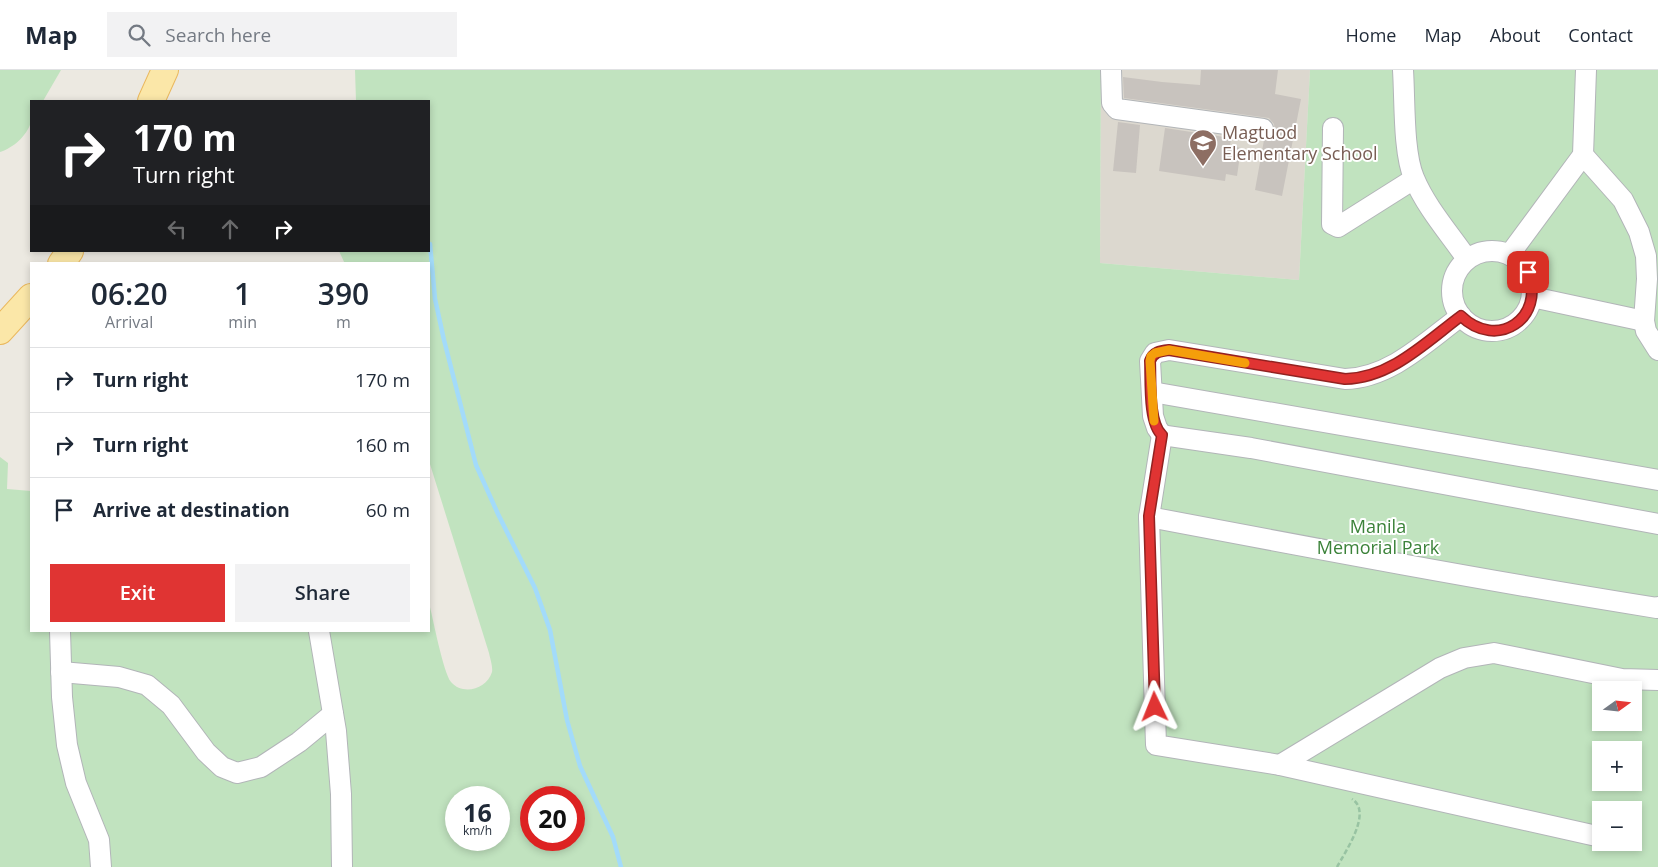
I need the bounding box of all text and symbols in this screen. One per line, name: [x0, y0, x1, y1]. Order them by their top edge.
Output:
search box: [107, 12, 457, 57]
text: Map: [25, 18, 77, 51]
icon: search: [125, 21, 153, 49]
text: Search here: [165, 22, 271, 48]
text: Home: [1346, 23, 1396, 47]
text: Map: [1424, 23, 1462, 47]
text: About: [1490, 23, 1540, 47]
text: Contact: [1568, 23, 1633, 47]
text: 170 m: [133, 114, 237, 161]
icon: right: [50, 120, 115, 185]
place label: Magtuod Elementary School: [1222, 120, 1378, 165]
school or university icon: Magtuod Elementary School: [1188, 128, 1218, 167]
text: Turn right: [133, 159, 235, 189]
icon: left: [163, 215, 191, 243]
icon: ahead: [216, 215, 244, 243]
icon: right: [269, 215, 297, 243]
pin: [1507, 251, 1549, 293]
icon: arrive: [1514, 258, 1542, 286]
text: 06:20: [91, 273, 168, 314]
text: 1: [234, 273, 251, 314]
text: 390: [318, 273, 369, 314]
text: Arrival: [105, 311, 153, 333]
text: min: [228, 311, 257, 333]
text: m: [336, 311, 351, 333]
icon: right: [50, 366, 78, 394]
text: Turn right: [93, 367, 188, 393]
text: 170 m: [355, 367, 410, 393]
icon: right: [50, 431, 78, 459]
text: Turn right: [93, 432, 188, 458]
text: 160 m: [355, 432, 410, 458]
icon: arrive: [50, 496, 78, 524]
text: Arrive at destination: [93, 497, 290, 523]
text: 60 m: [366, 497, 410, 523]
park label: Manila Memorial Park: [1317, 514, 1440, 559]
button: Exit: [50, 564, 225, 622]
button: Share: [235, 564, 410, 622]
position arrow: [1128, 680, 1180, 732]
north arrow: [1592, 681, 1642, 731]
map controls: [1592, 681, 1642, 851]
button: +: [1592, 741, 1642, 791]
speed limit sign: 20: [520, 786, 585, 851]
text: 16: [463, 795, 492, 829]
button: −: [1592, 801, 1642, 851]
text: km/h: [463, 822, 492, 839]

